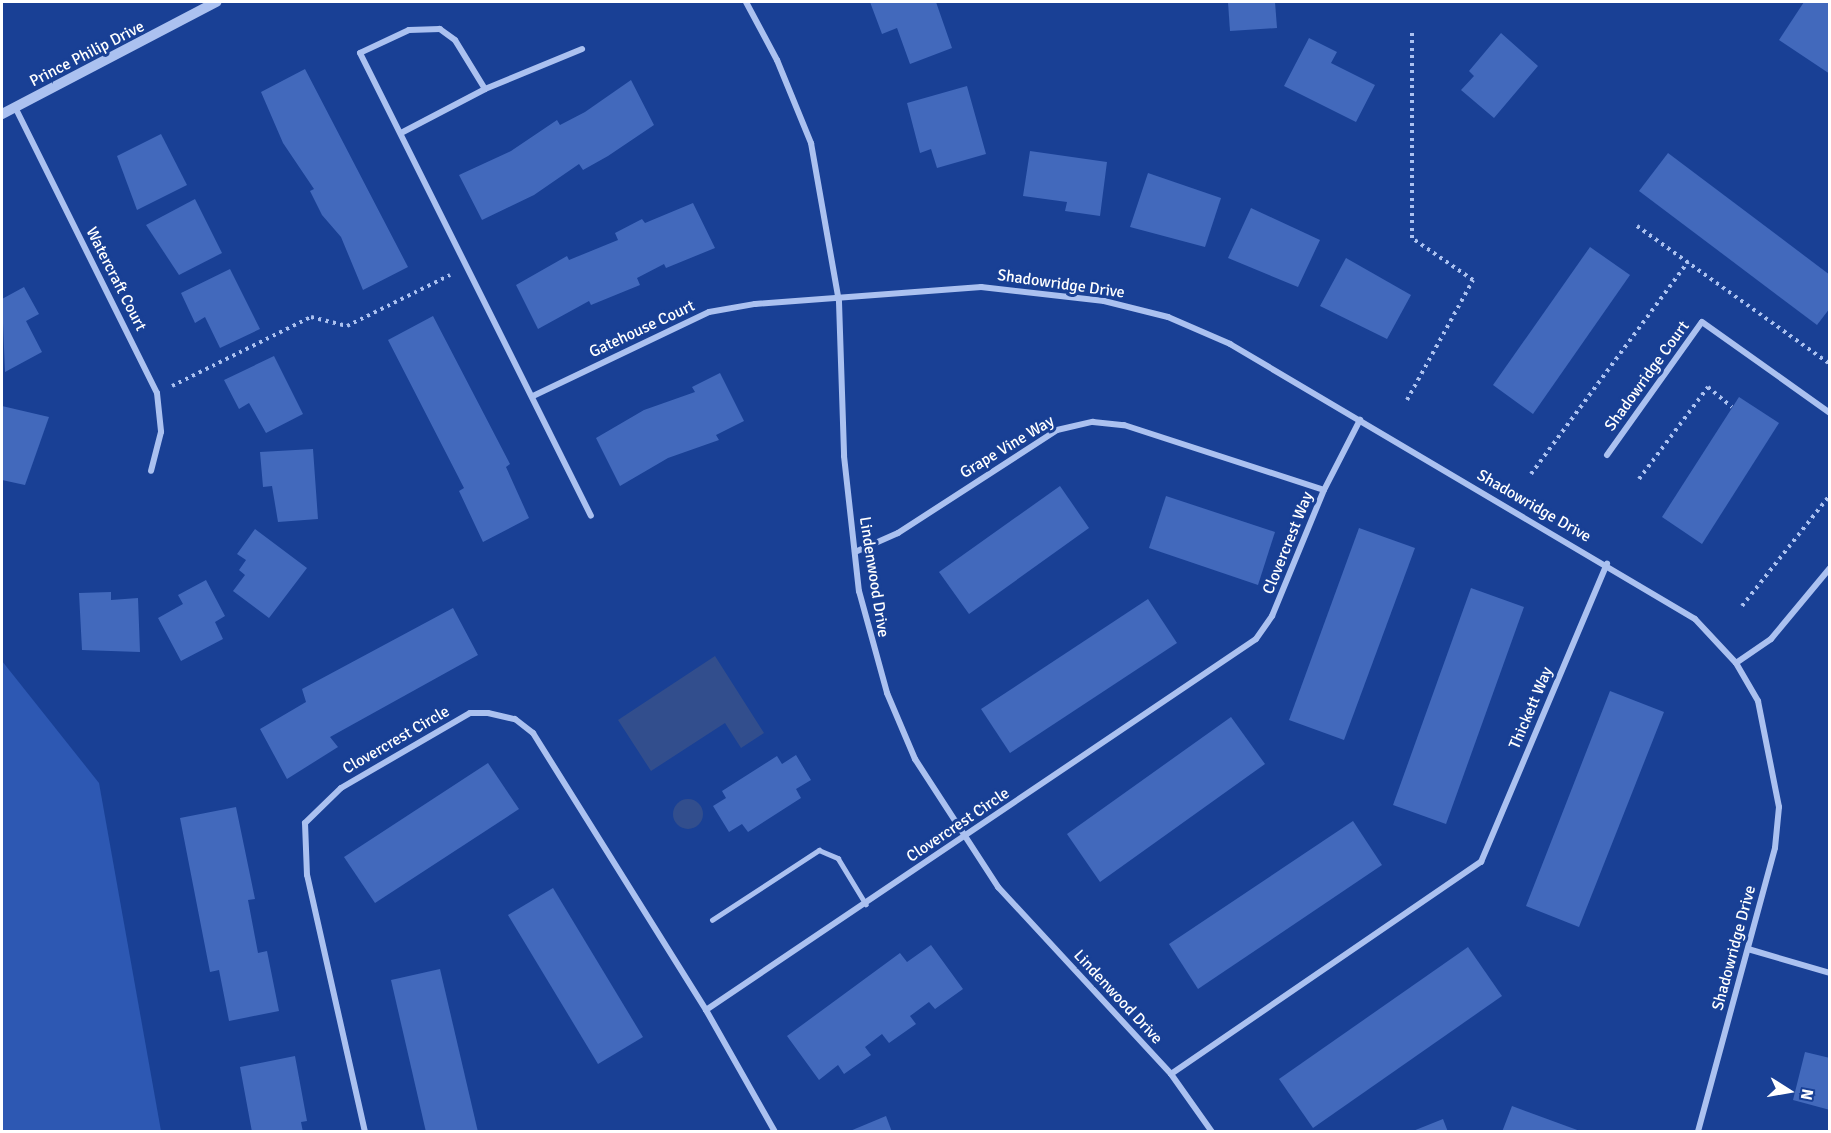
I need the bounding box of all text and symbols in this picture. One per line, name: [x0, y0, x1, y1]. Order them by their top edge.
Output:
street label: Prince Philip Drive: [27, 17, 147, 91]
street label: Watercraft Court: [82, 224, 150, 334]
street label: Shadowridge Drive: [996, 266, 1126, 302]
street label: Gatehouse Court: [586, 296, 698, 362]
street label: Shadowridge Court: [1601, 317, 1693, 435]
street label: Grape Vine Way: [956, 411, 1058, 483]
street label: Shadowridge Drive: [1474, 466, 1594, 546]
street label: Clovercrest Way: [1259, 489, 1317, 597]
street label: Lindenwood Drive: [855, 515, 893, 639]
street label: Thickett Way: [1505, 664, 1557, 752]
street label: Clovercrest Circle: [339, 702, 453, 778]
street label: Clovercrest Circle: [903, 784, 1013, 866]
street label: Shadowridge Drive: [1708, 883, 1760, 1013]
street label: Lindenwood Drive: [1069, 946, 1167, 1048]
north arrow: [1759, 1061, 1819, 1121]
text: N: [1796, 1087, 1818, 1102]

